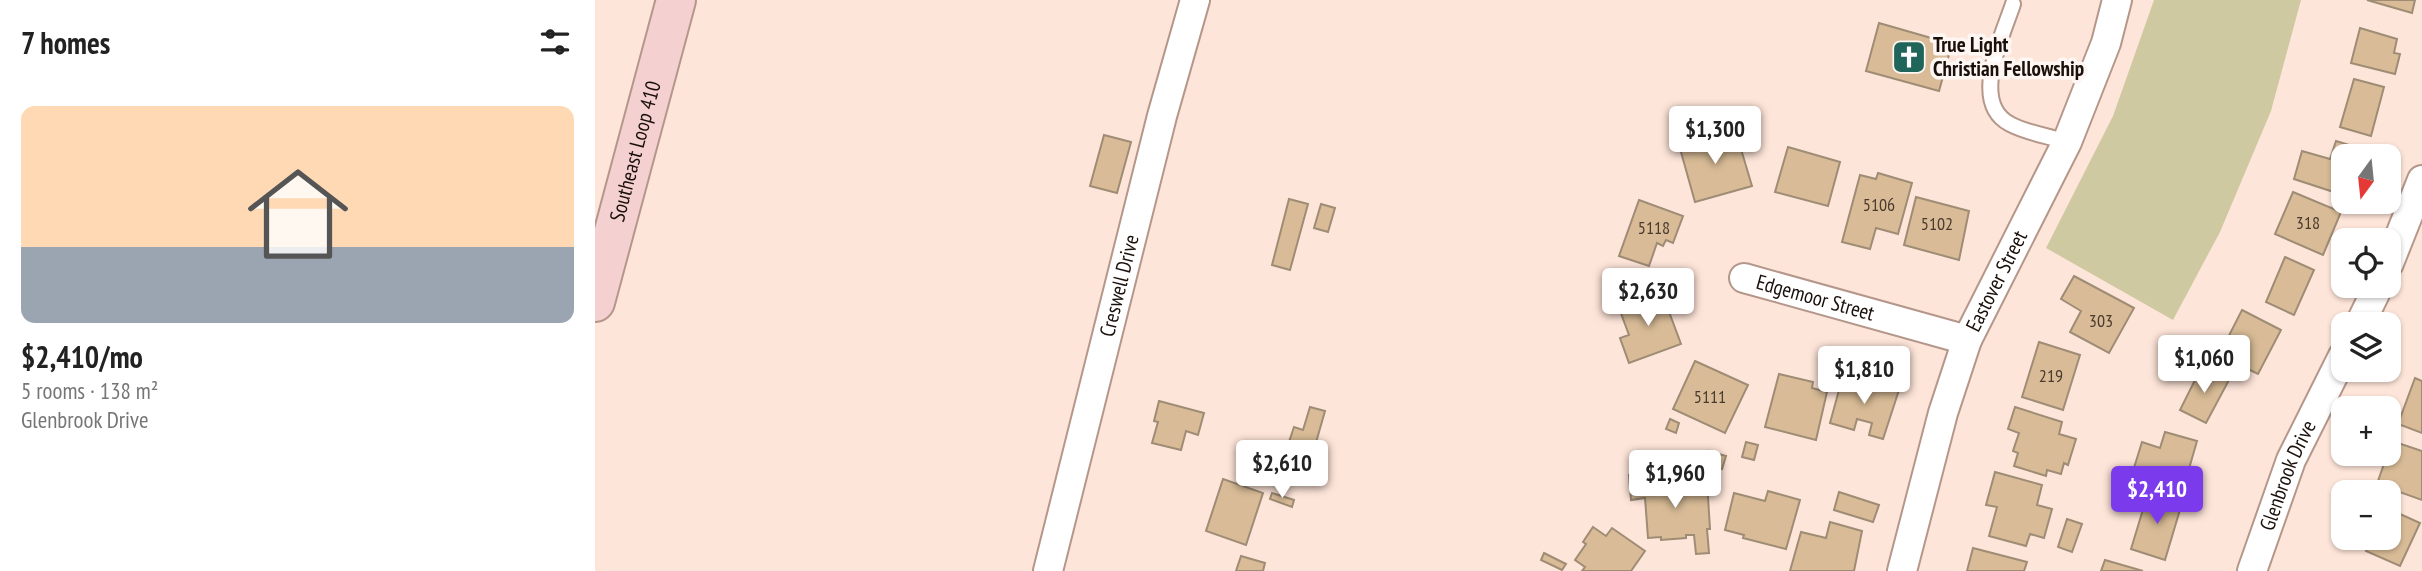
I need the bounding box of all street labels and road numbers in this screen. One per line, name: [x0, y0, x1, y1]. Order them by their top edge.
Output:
street label: Southeast Loop 410: [603, 78, 667, 225]
street label: Eastover Street: [1960, 226, 2033, 336]
street label: Creswell Drive: [1093, 232, 1145, 340]
street label: Edgemoor Street: [1753, 268, 1878, 327]
street label: Glenbrook Drive: [2253, 416, 2322, 534]

